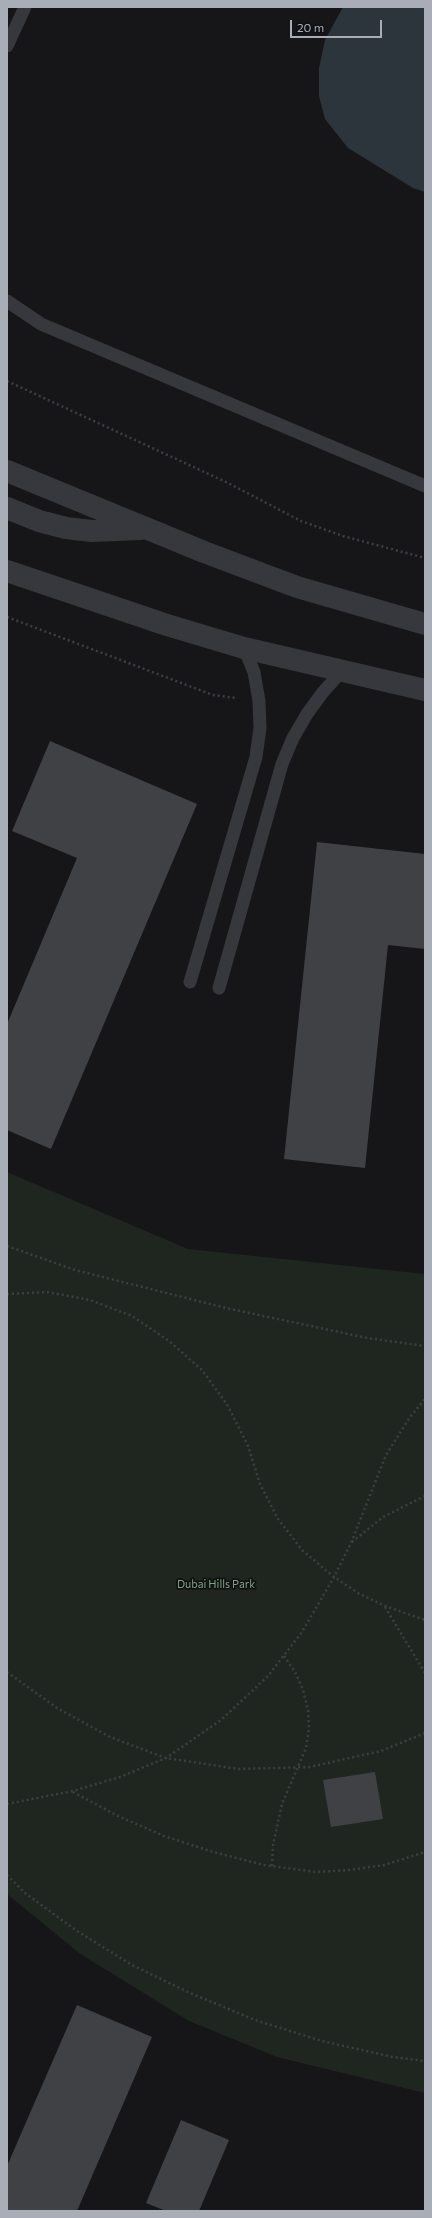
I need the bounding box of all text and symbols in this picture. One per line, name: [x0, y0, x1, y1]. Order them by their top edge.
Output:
scale bar: [292, 12, 384, 38]
text: 20 m: [297, 20, 324, 34]
park label: Dubai Hills Park: [177, 1577, 255, 1591]

